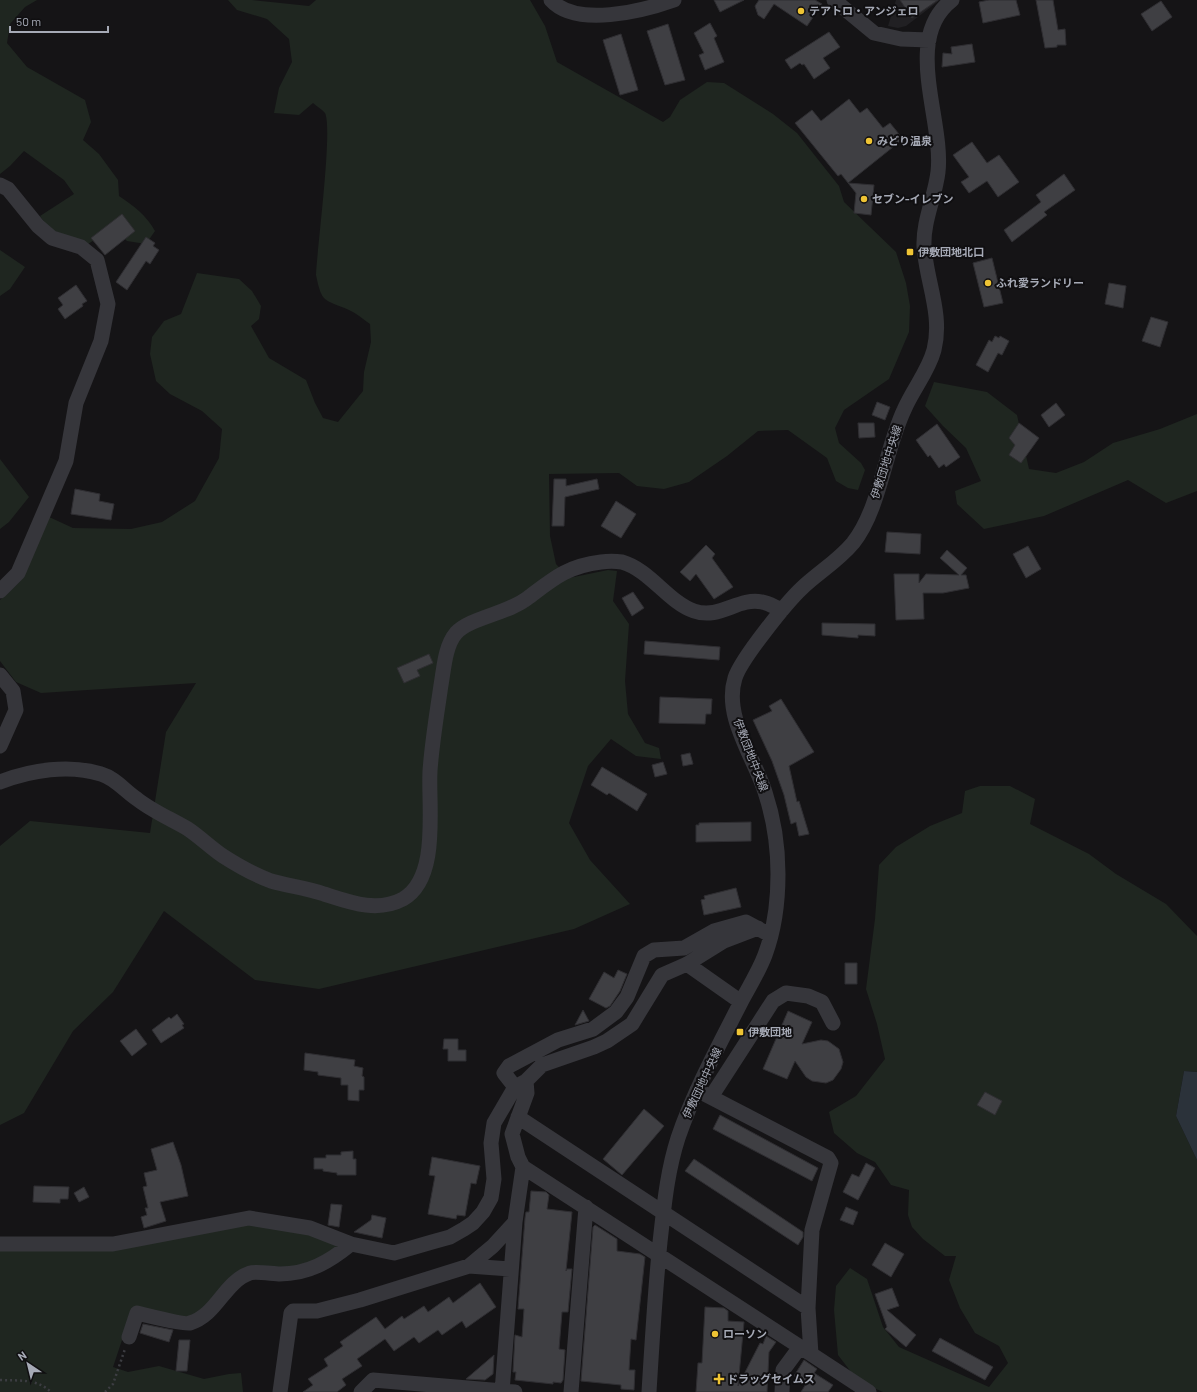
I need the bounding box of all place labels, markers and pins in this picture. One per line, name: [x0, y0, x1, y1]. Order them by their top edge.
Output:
place label: テアトロ・アンジェロ: [809, 4, 919, 17]
marker: テアトロ・アンジェロ: [796, 6, 806, 16]
place label: みどり温泉: [877, 134, 932, 147]
marker: みどり温泉: [864, 136, 874, 146]
place label: セブン-イレブン: [872, 192, 954, 205]
marker: セブン-イレブン: [859, 194, 869, 204]
place label: 伊敷団地北口: [918, 245, 984, 258]
marker: 伊敷団地北口: [905, 247, 915, 257]
place label: ふれ愛ランドリー: [996, 276, 1084, 289]
marker: ふれ愛ランドリー: [983, 278, 993, 288]
place label: 伊敷団地: [748, 1025, 792, 1038]
marker: 伊敷団地: [735, 1027, 745, 1037]
place label: ローソン: [723, 1327, 767, 1340]
marker: ローソン: [710, 1329, 720, 1339]
place label: ドラッグセイムス: [727, 1372, 815, 1385]
marker: ドラッグセイムス: [714, 1374, 724, 1384]

